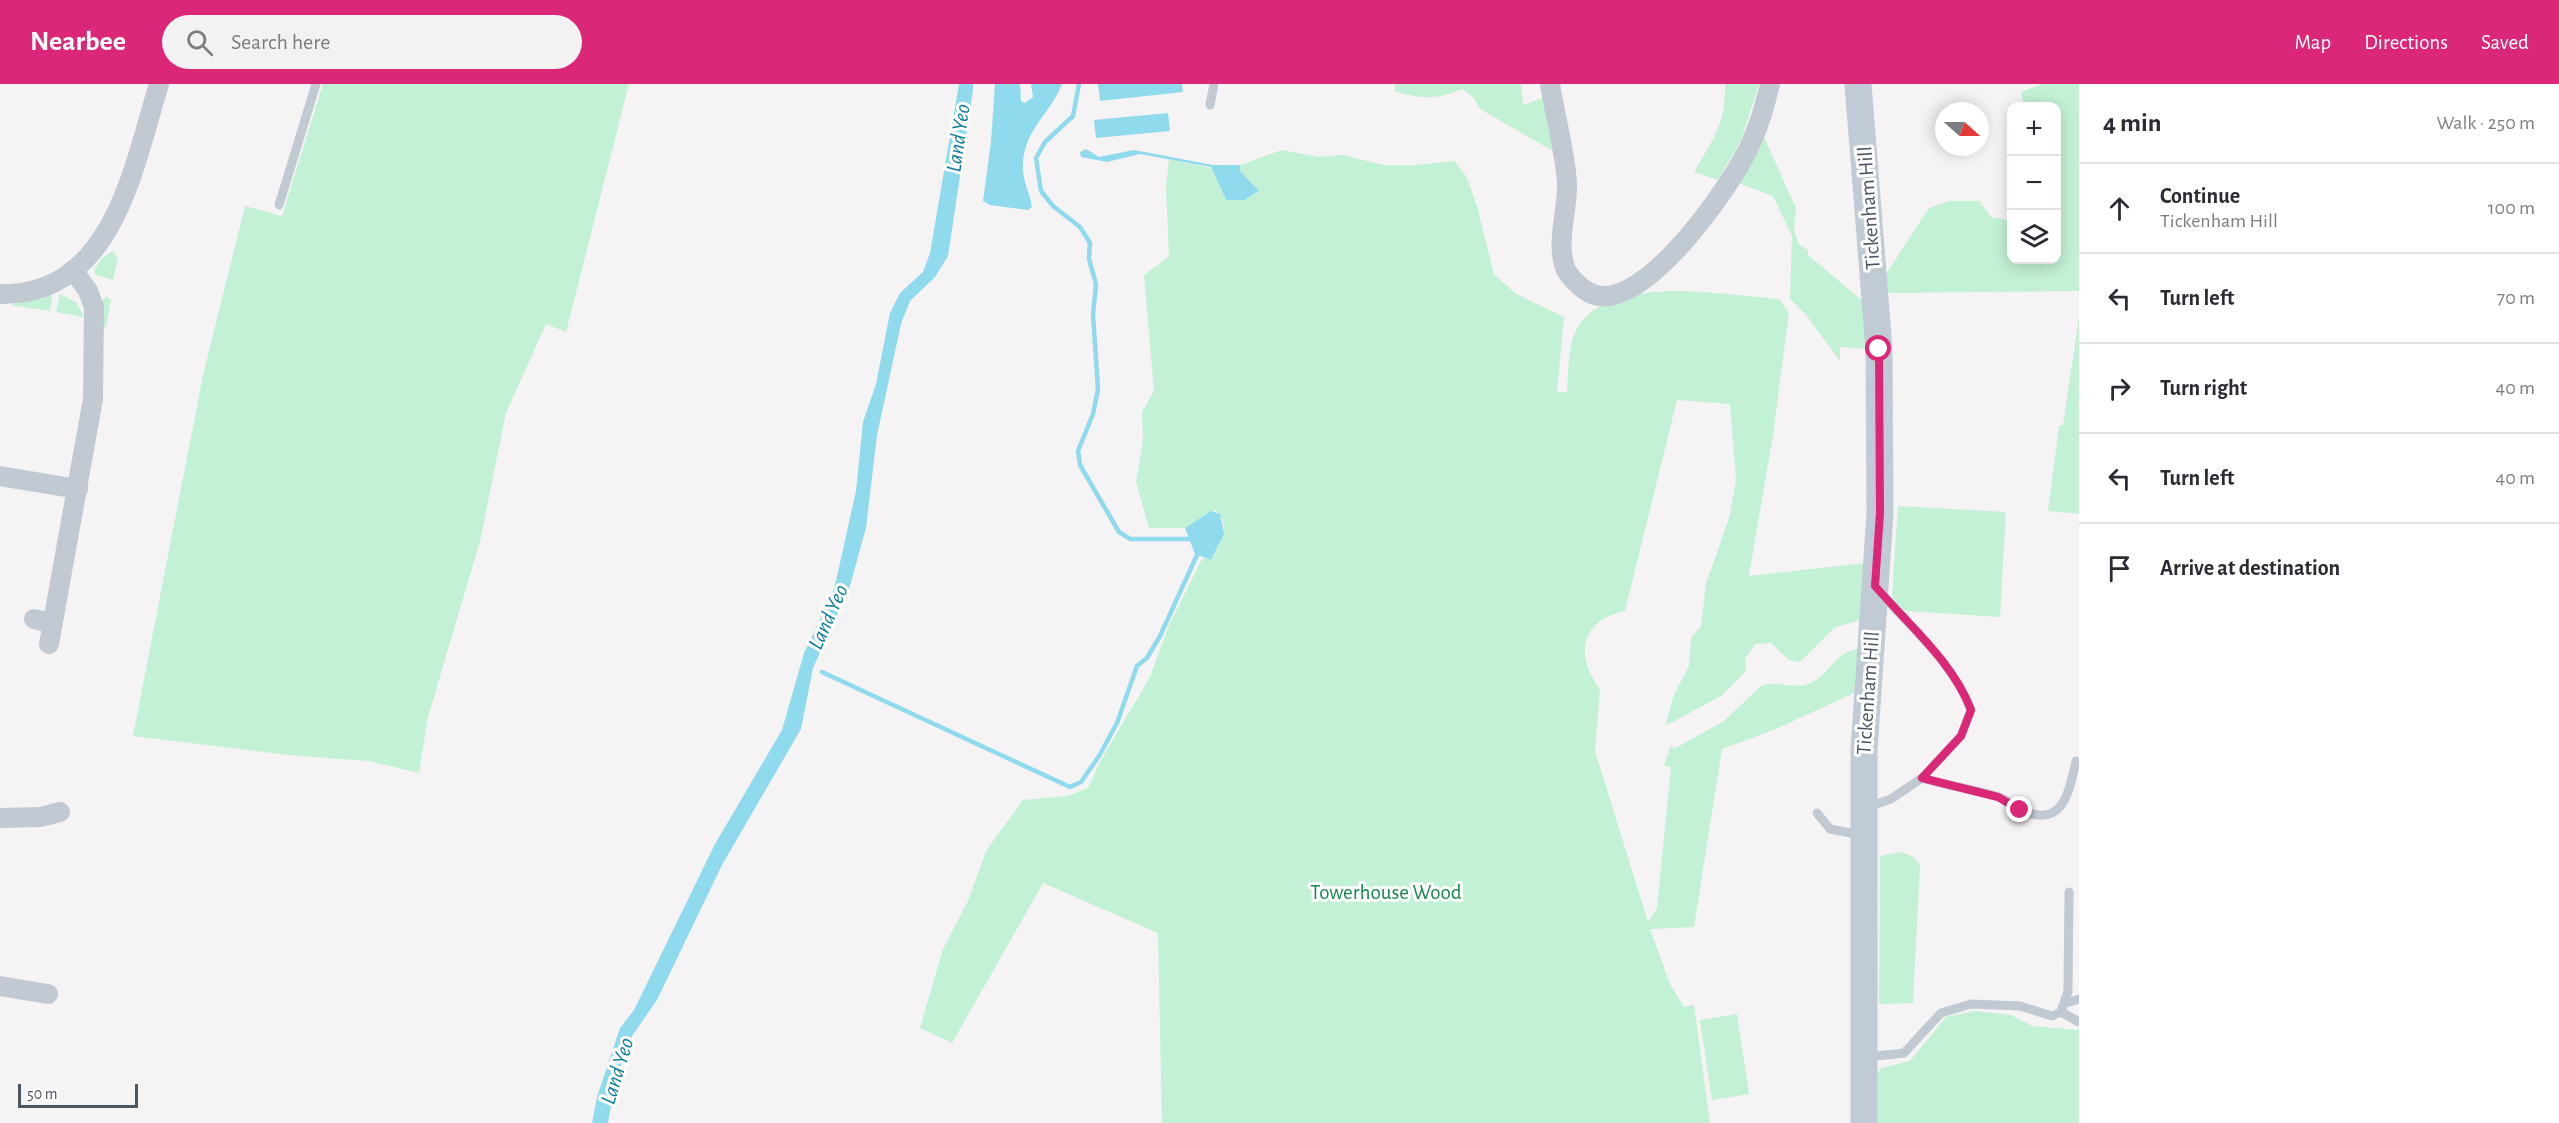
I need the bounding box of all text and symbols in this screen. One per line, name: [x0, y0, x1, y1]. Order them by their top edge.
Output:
search box: [162, 15, 582, 69]
icon: search: [183, 26, 216, 59]
text: Nearbee: [30, 28, 126, 56]
text: Search here: [231, 31, 330, 53]
text: Map: [2295, 32, 2331, 53]
text: Directions: [2364, 32, 2448, 53]
text: Saved: [2481, 32, 2529, 53]
north arrow: [1935, 102, 1989, 156]
map controls: [2007, 102, 2061, 264]
button: +: [2007, 102, 2061, 156]
water label: Land Yeo: [942, 103, 974, 173]
text: 4 min: [2103, 110, 2162, 136]
text: Walk · 250 m: [2436, 113, 2535, 133]
street label: Tickenham Hill: [1854, 146, 1884, 270]
button: −: [2007, 156, 2061, 210]
text: Continue: [2160, 185, 2240, 207]
icon: ahead: [2103, 192, 2136, 225]
text: 100 m: [2488, 198, 2535, 218]
button: layers: [2007, 210, 2061, 264]
text: Tickenham Hill: [2160, 211, 2278, 231]
icon: left: [2103, 282, 2136, 315]
text: Turn left: [2160, 287, 2234, 309]
text: 70 m: [2497, 288, 2535, 308]
route start: [1865, 335, 1891, 361]
icon: right: [2103, 372, 2136, 405]
text: Turn right: [2160, 377, 2247, 399]
text: 40 m: [2496, 378, 2535, 398]
icon: left: [2103, 462, 2136, 495]
text: Turn left: [2160, 467, 2234, 489]
text: 40 m: [2496, 468, 2535, 488]
icon: arrive: [2103, 552, 2136, 585]
text: Arrive at destination: [2160, 557, 2340, 579]
water label: Land Yeo: [804, 581, 852, 653]
street label: Tickenham Hill: [1853, 631, 1883, 755]
route end: [2006, 796, 2032, 822]
park label: Towerhouse Wood: [1310, 882, 1462, 903]
water label: Land Yeo: [596, 1035, 638, 1107]
scale bar: [18, 1081, 138, 1108]
text: 50 m: [27, 1086, 58, 1102]

